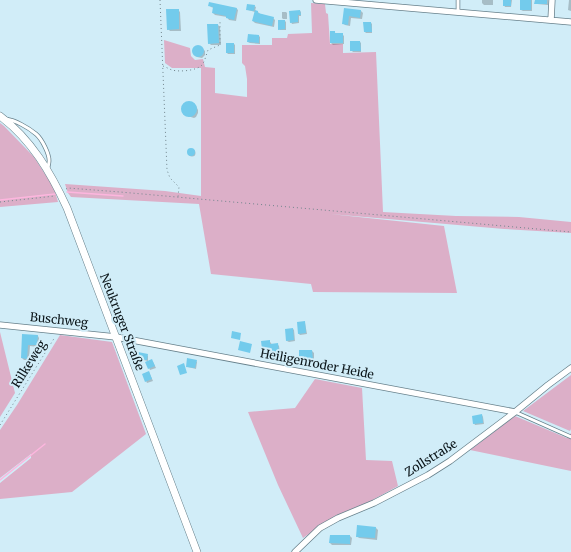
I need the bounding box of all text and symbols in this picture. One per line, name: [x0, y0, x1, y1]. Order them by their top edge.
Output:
street label: Neukruger Straße: [97, 271, 148, 372]
street label: Buschweg: [29, 309, 90, 330]
street label: Rilkeweg: [8, 337, 49, 390]
street label: Heiligenroder Heide: [259, 345, 375, 382]
street label: Zollstraße: [402, 436, 460, 479]

